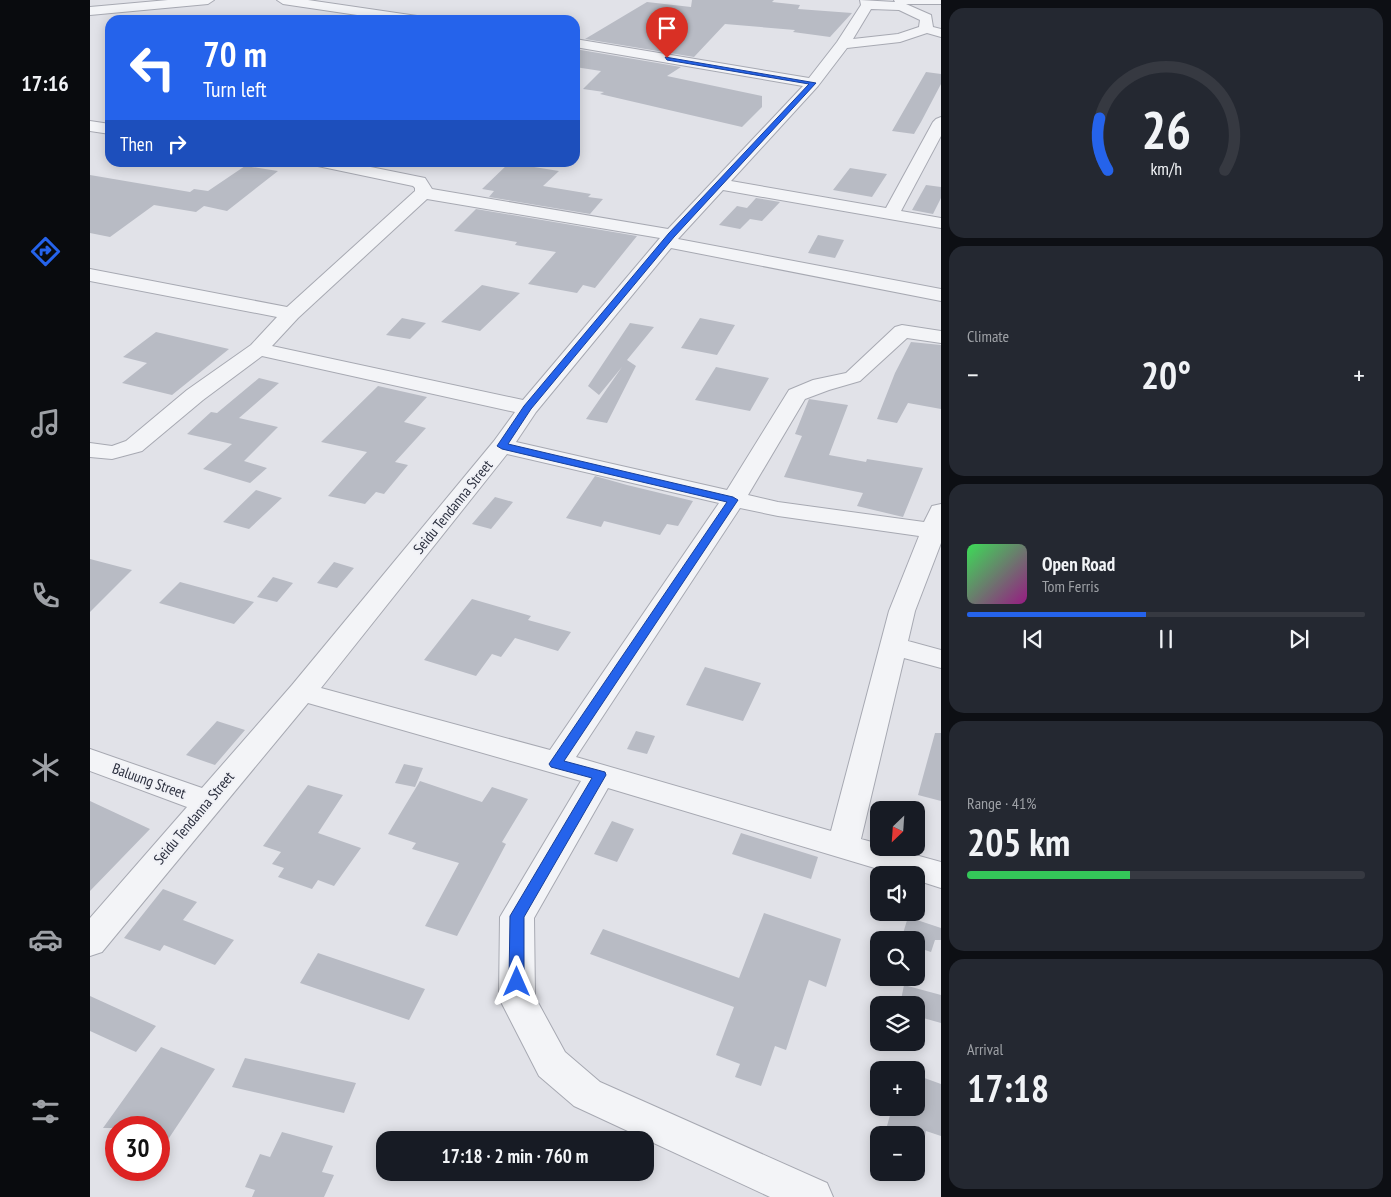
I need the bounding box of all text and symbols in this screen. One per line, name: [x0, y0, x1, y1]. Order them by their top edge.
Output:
pin: [646, 7, 688, 58]
icon: arrive: [653, 14, 681, 42]
text: 70 m: [203, 31, 267, 77]
icon: left: [120, 35, 185, 100]
text: 17:16: [21, 69, 69, 97]
text: Turn left: [203, 75, 267, 103]
text: 26: [1141, 96, 1191, 163]
icon: right: [163, 130, 191, 158]
text: Then: [120, 132, 153, 156]
text: km/h: [1150, 157, 1182, 180]
icon: directions: [28, 234, 63, 269]
text: Climate: [967, 326, 1009, 346]
text: 20°: [1141, 350, 1191, 399]
text: −: [967, 356, 979, 393]
text: +: [1353, 356, 1365, 393]
icon: music: [28, 406, 63, 441]
street label: Seidu Tendanna Street: [409, 456, 496, 558]
text: Open Road: [1042, 552, 1115, 576]
text: Tom Ferris: [1042, 576, 1099, 596]
icon: phone: [28, 578, 63, 613]
icon: previous: [1019, 625, 1047, 653]
icon: pause: [1152, 625, 1180, 653]
icon: next: [1285, 625, 1313, 653]
icon: climate: [28, 750, 63, 785]
street label: Baluung Street: [110, 758, 189, 803]
street label: Seidu Tendanna Street: [149, 767, 238, 868]
text: Range · 41%: [967, 793, 1036, 813]
north arrow: [870, 801, 925, 856]
map controls: [870, 801, 925, 1181]
text: 205 km: [967, 817, 1070, 866]
button: sound: [870, 866, 925, 921]
icon: car: [28, 922, 63, 957]
button: search: [870, 931, 925, 986]
position arrow: [490, 955, 542, 1007]
button: layers: [870, 996, 925, 1051]
text: Arrival: [967, 1039, 1003, 1059]
button: +: [870, 1061, 925, 1116]
text: 17:18: [967, 1063, 1049, 1112]
icon: filters: [28, 1094, 63, 1129]
speed limit sign: 30: [105, 1116, 170, 1181]
button: −: [870, 1126, 925, 1181]
text: 17:18 · 2 min · 760 m: [442, 1144, 588, 1168]

